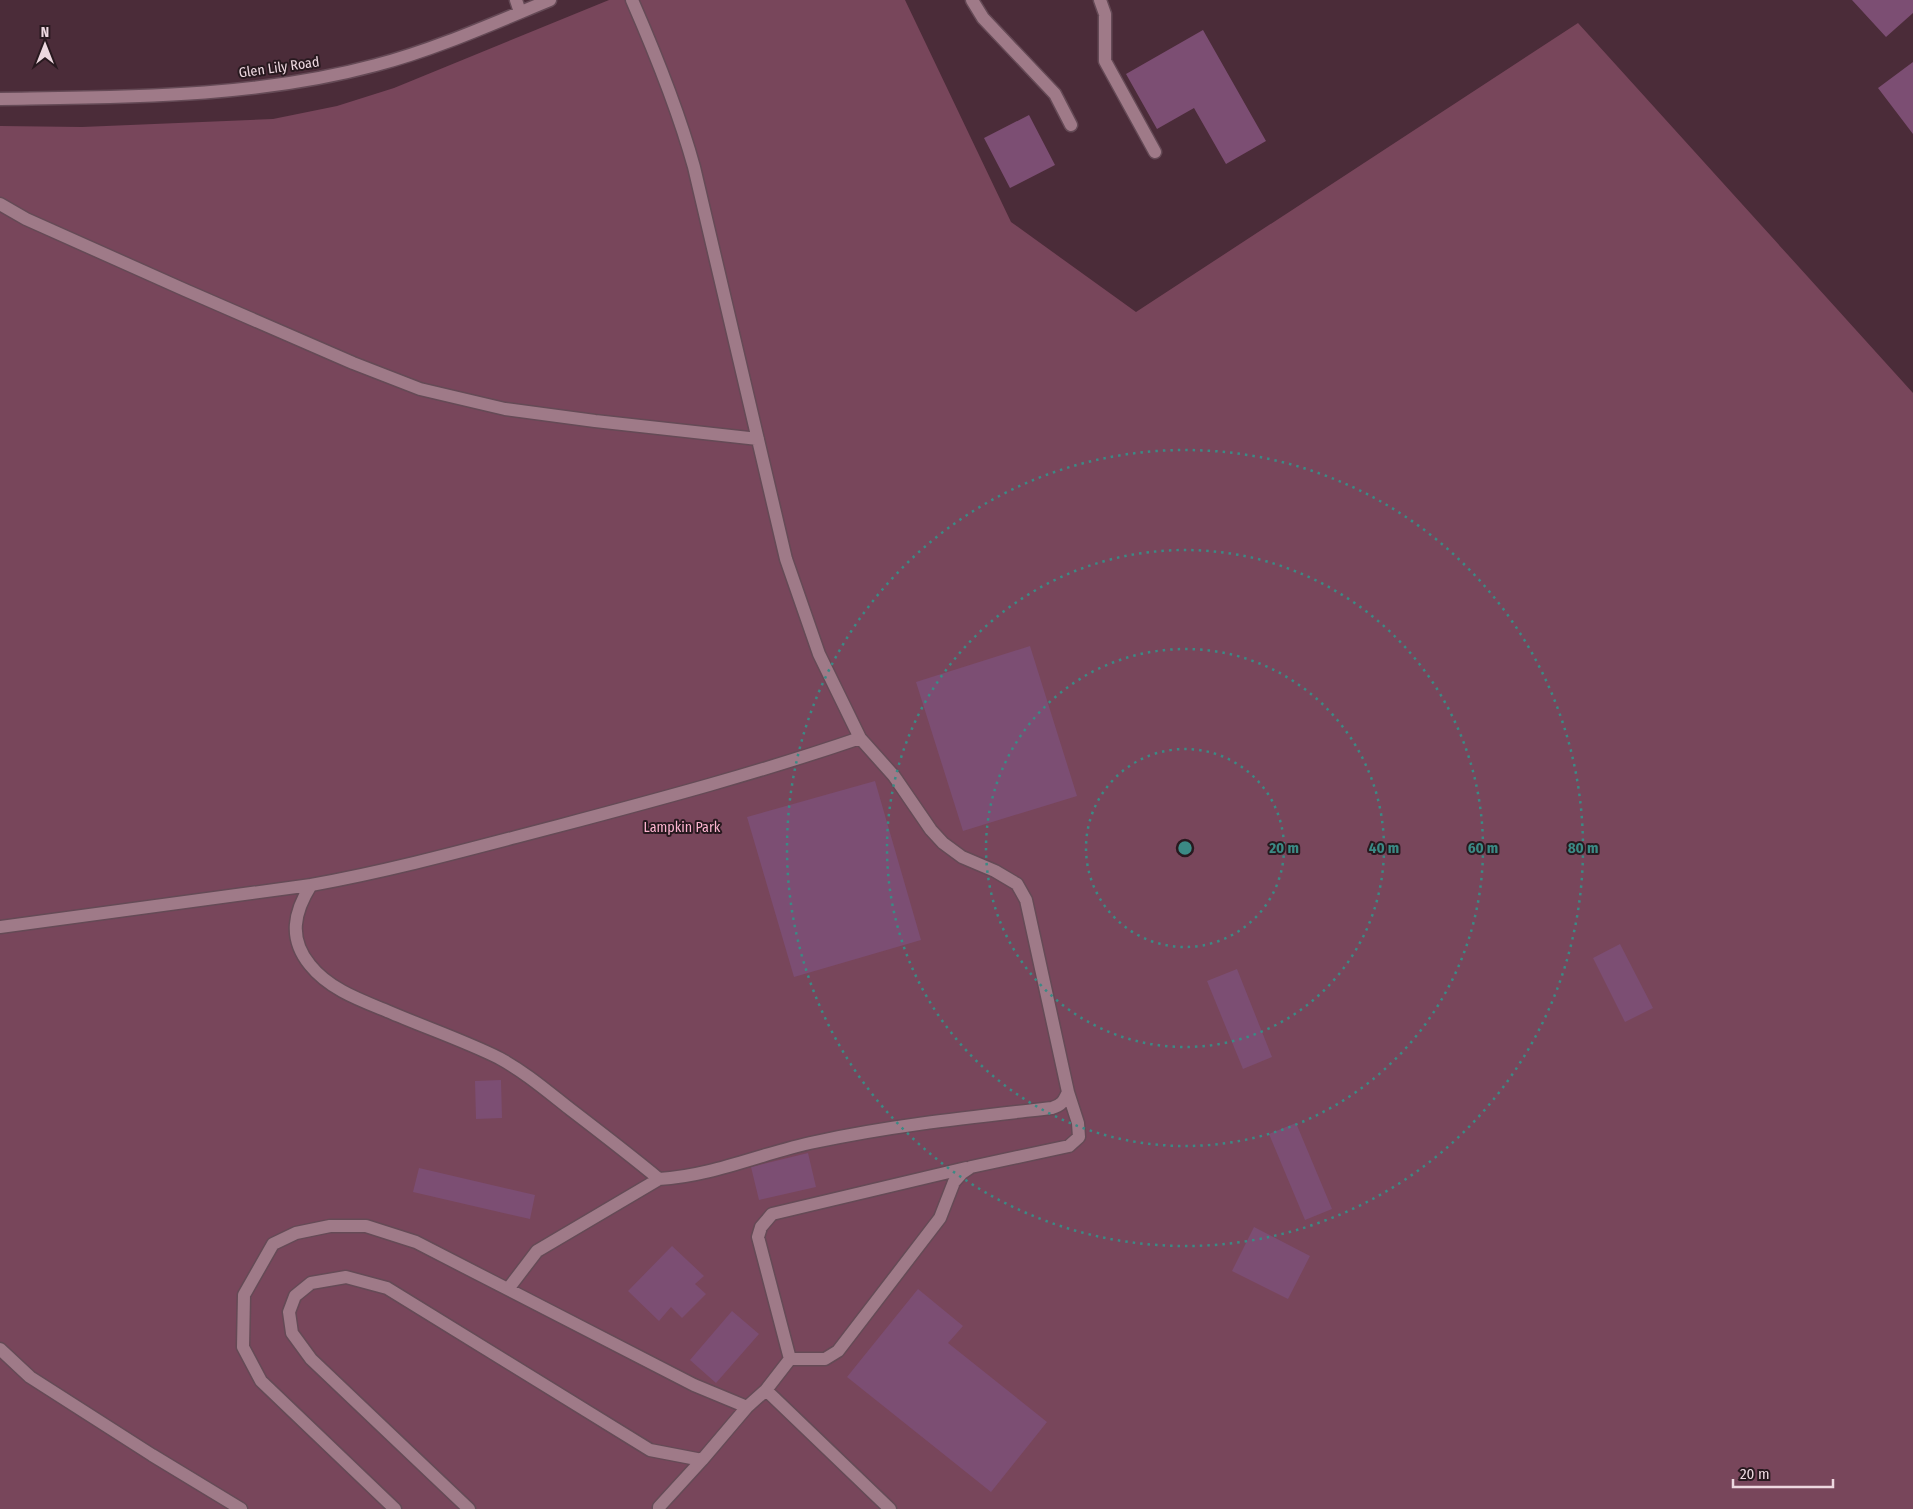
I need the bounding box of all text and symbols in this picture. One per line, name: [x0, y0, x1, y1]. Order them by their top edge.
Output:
north arrow: [20, 20, 70, 70]
text: N: [41, 24, 49, 41]
street label: Glen Lily Road: [238, 53, 320, 82]
park label: Lampkin Park: [644, 819, 721, 836]
centre of rings: [1176, 839, 1194, 857]
text: 20 m: [1268, 839, 1299, 857]
text: 40 m: [1369, 839, 1399, 857]
text: 60 m: [1468, 839, 1498, 857]
text: 80 m: [1568, 839, 1598, 857]
scale bar: [1733, 1456, 1833, 1488]
text: 20 m: [1740, 1465, 1770, 1483]

